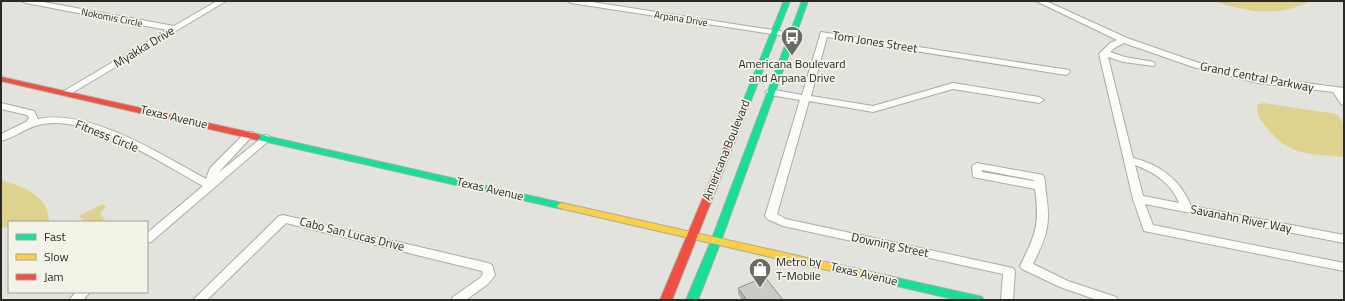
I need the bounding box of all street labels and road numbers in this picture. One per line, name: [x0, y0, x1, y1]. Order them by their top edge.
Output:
street label: Nokomis Circle: [80, 4, 144, 31]
street label: Arpana Drive: [653, 7, 709, 30]
street label: Myakka Drive: [110, 21, 178, 72]
street label: Tom Jones Street: [831, 25, 920, 58]
street label: Grand Central Parkway: [1199, 56, 1316, 97]
street label: Americana Boulevard: [697, 97, 754, 203]
street label: Texas Avenue: [139, 100, 210, 133]
street label: Fitness Circle: [73, 114, 142, 157]
street label: Texas Avenue: [455, 172, 526, 205]
street label: Savanahn River Way: [1189, 199, 1294, 238]
street label: Cabo San Lucas Drive: [298, 211, 406, 256]
street label: Downing Street: [850, 227, 931, 262]
street label: Texas Avenue: [829, 257, 900, 290]

